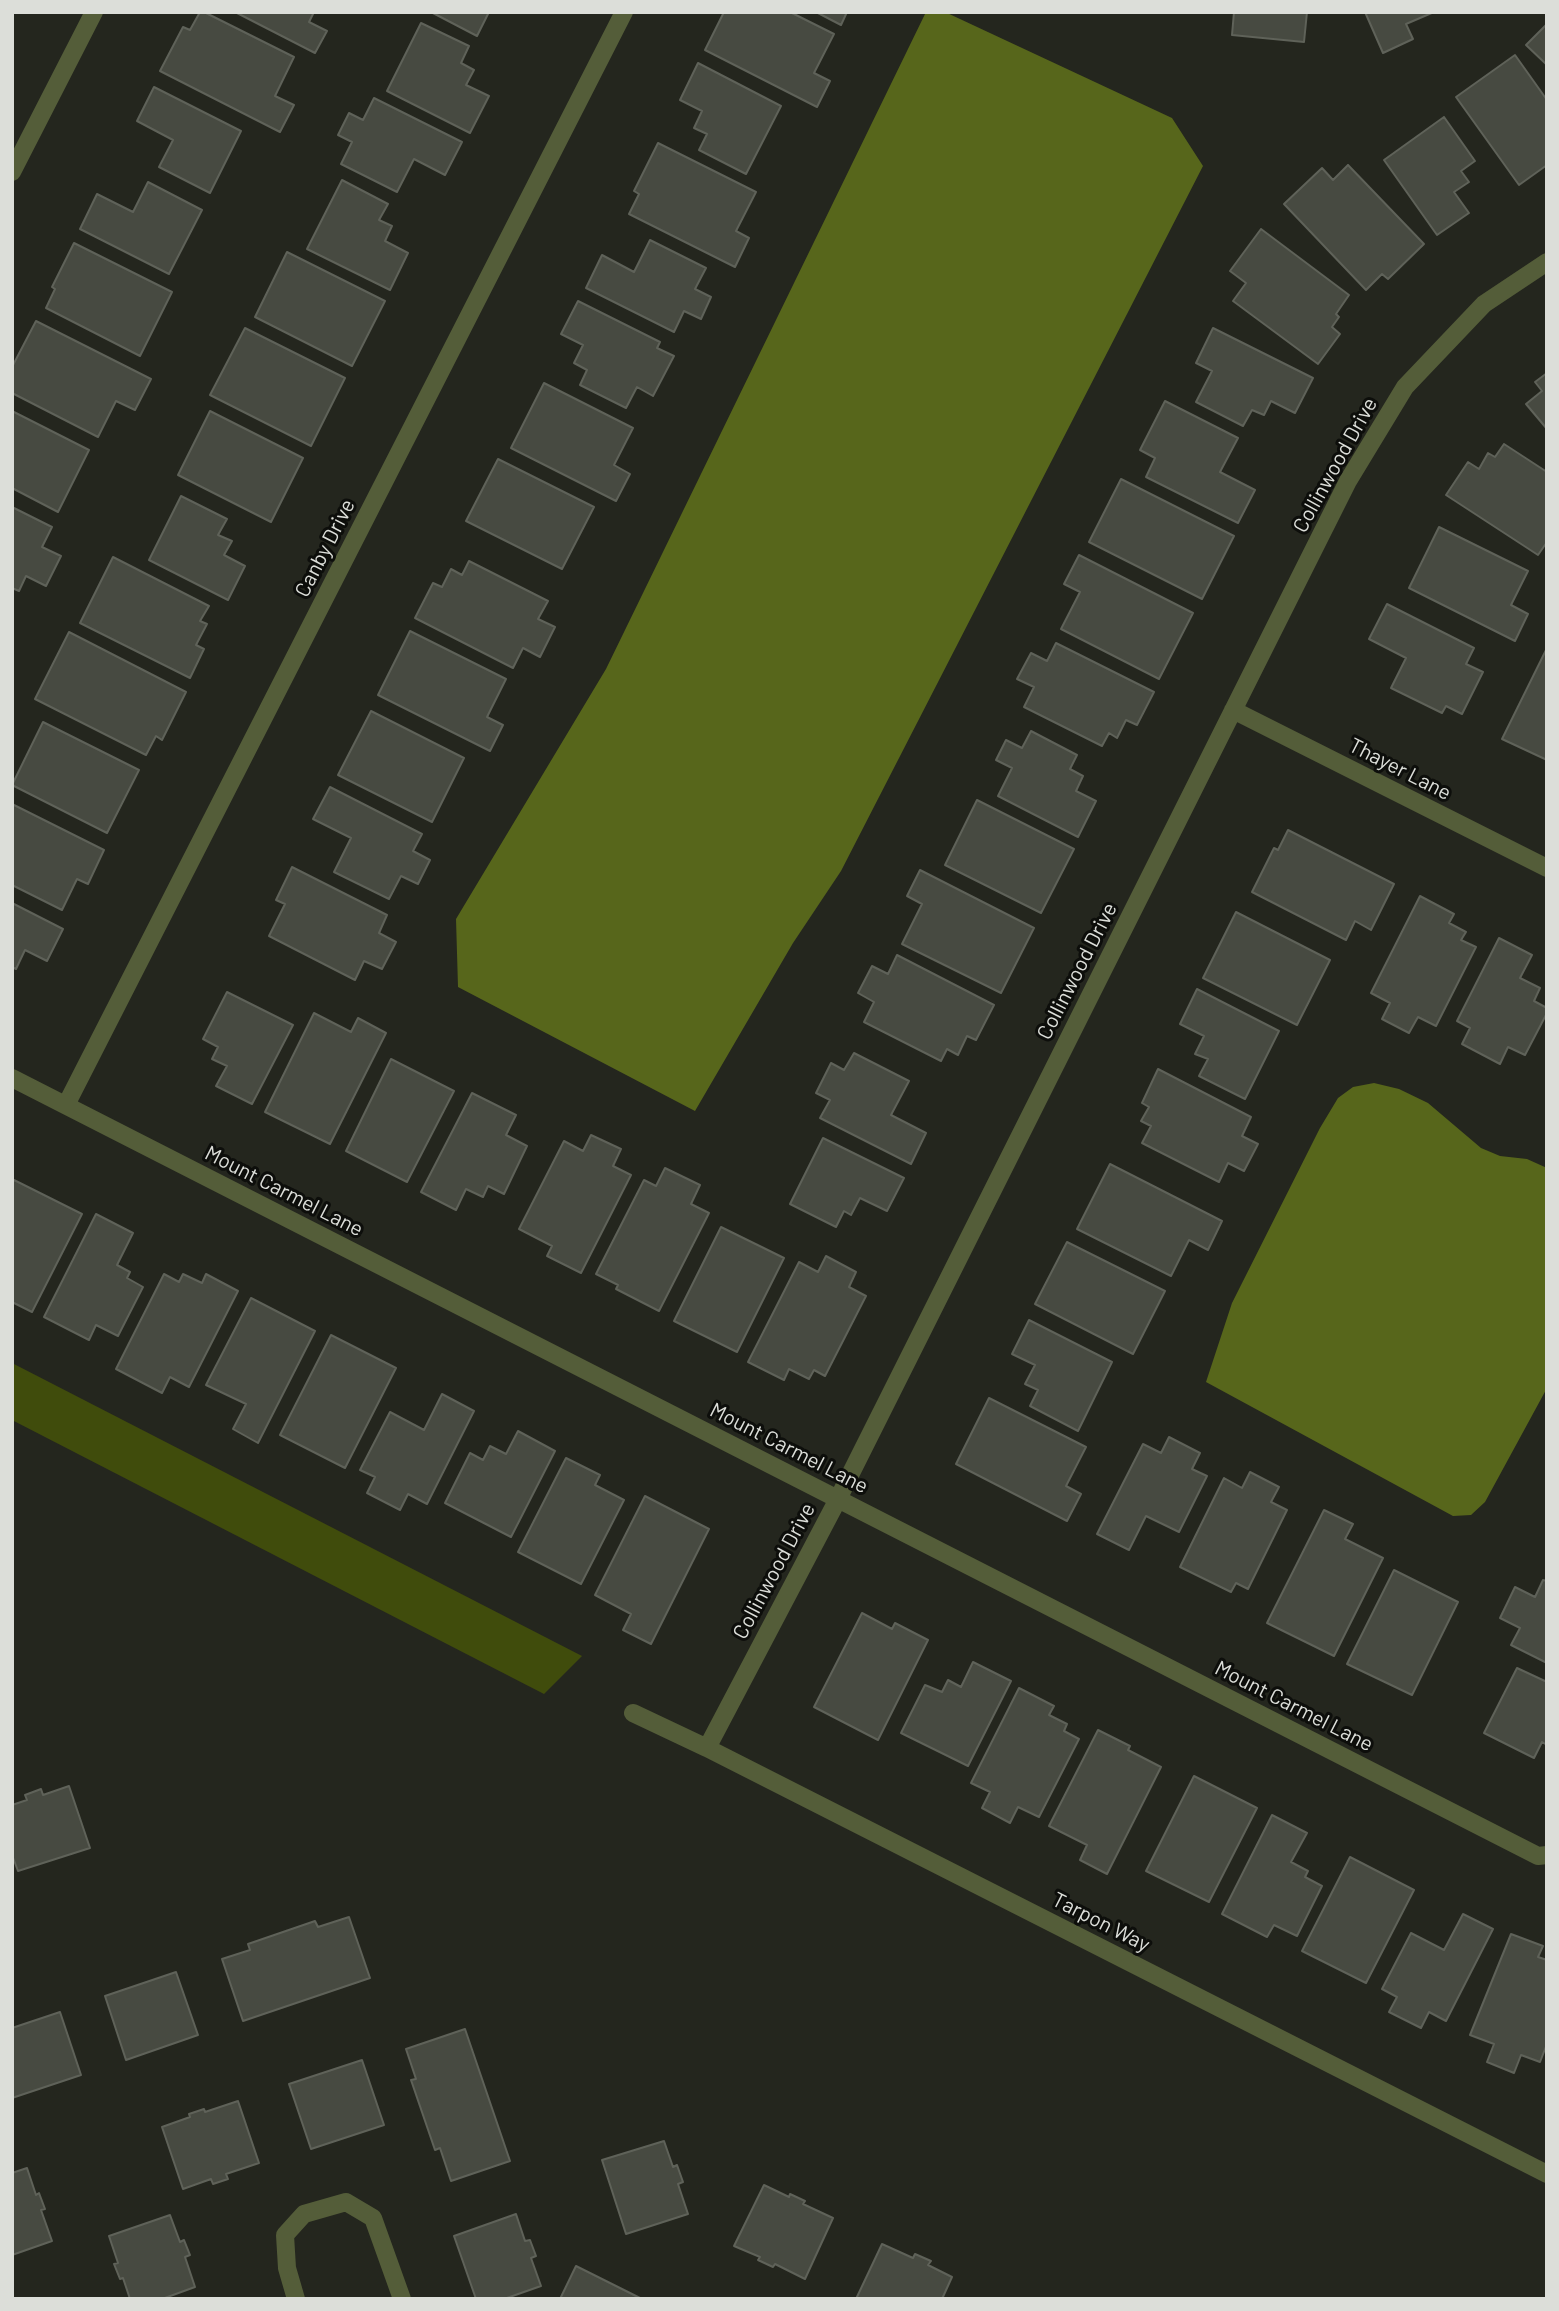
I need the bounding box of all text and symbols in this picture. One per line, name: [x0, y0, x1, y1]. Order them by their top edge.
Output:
street label: Collinwood Drive: [1288, 393, 1382, 537]
street label: Canby Drive: [290, 495, 360, 601]
street label: Thayer Lane: [1345, 733, 1455, 805]
street label: Collinwood Drive: [1032, 898, 1122, 1044]
street label: Mount Carmel Lane: [201, 1140, 367, 1242]
street label: Mount Carmel Lane: [706, 1397, 872, 1499]
street label: Collinwood Drive: [728, 1499, 820, 1643]
street label: Mount Carmel Lane: [1211, 1655, 1377, 1757]
street label: Tarpon Way: [1048, 1887, 1154, 1957]

